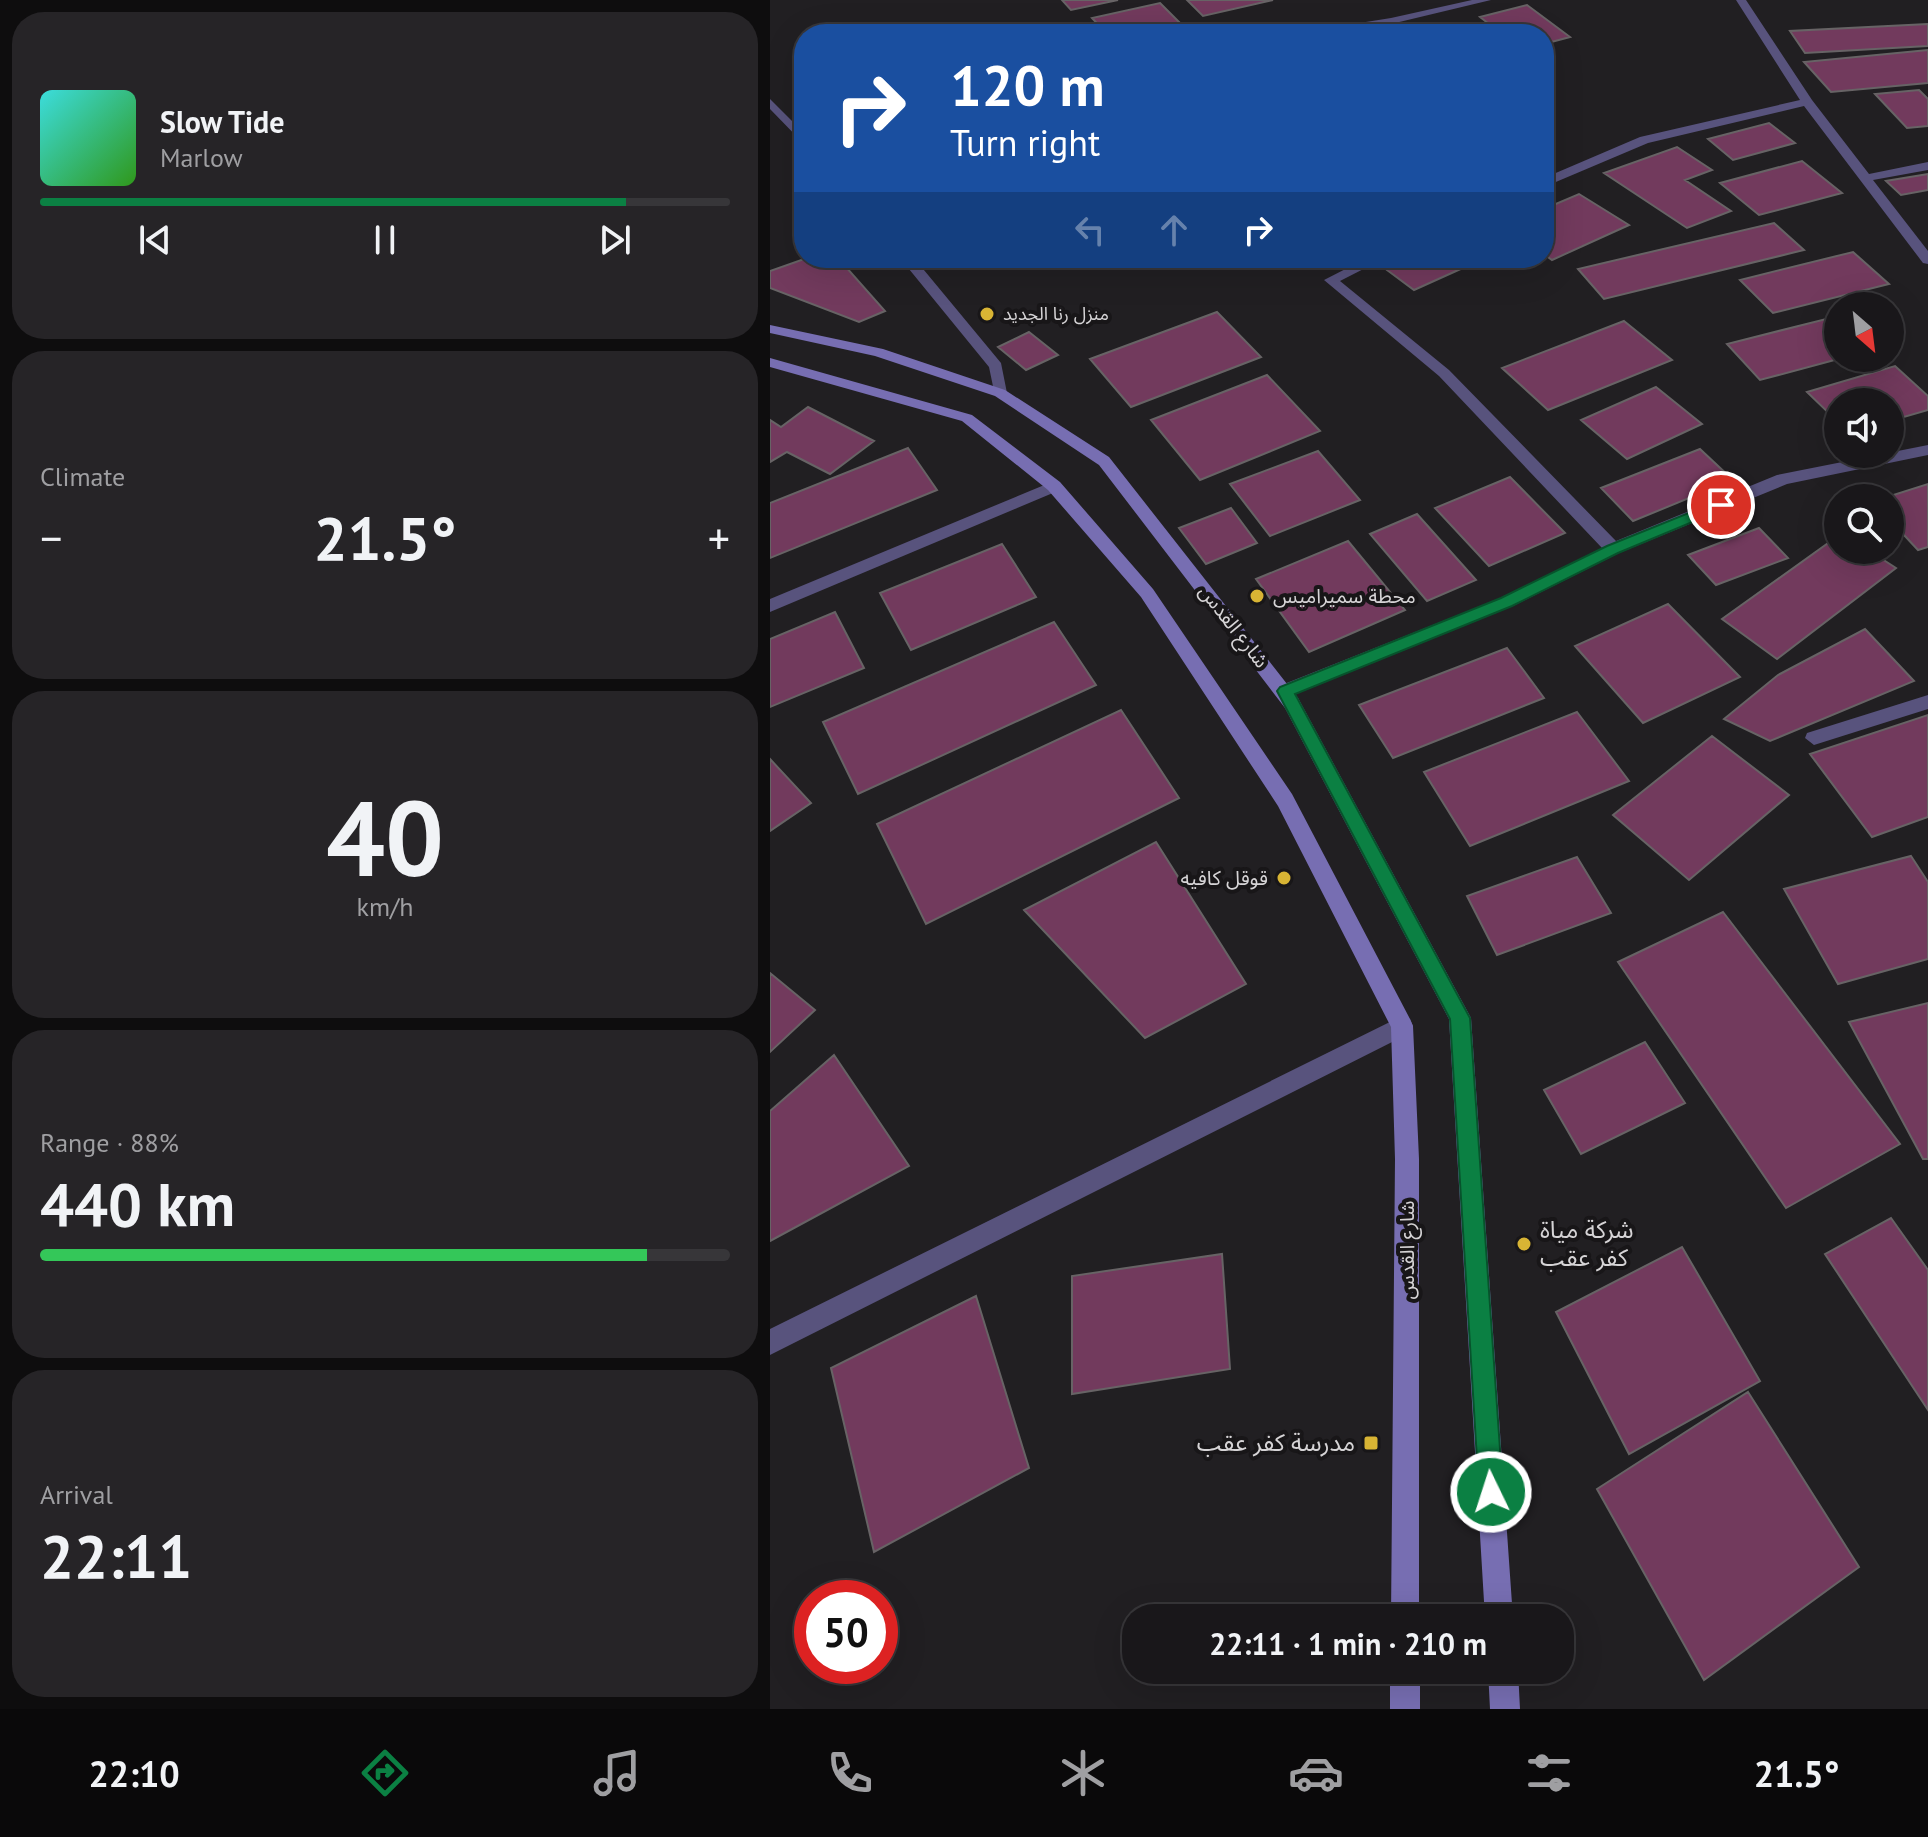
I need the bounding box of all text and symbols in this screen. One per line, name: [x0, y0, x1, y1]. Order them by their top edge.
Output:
text: 120 m: [950, 49, 1105, 121]
icon: right: [818, 56, 922, 160]
text: Slow Tide: [160, 102, 285, 141]
text: Turn right: [950, 119, 1100, 166]
text: Marlow: [160, 141, 243, 174]
icon: left: [1068, 208, 1112, 252]
icon: ahead: [1152, 208, 1196, 252]
icon: right: [1236, 208, 1280, 252]
icon: previous: [133, 218, 177, 262]
icon: pause: [363, 218, 407, 262]
icon: next: [593, 218, 637, 262]
north arrow: [1824, 292, 1904, 372]
map controls: [1824, 292, 1904, 564]
place label: منزل رنا الجديد: [1003, 302, 1109, 325]
marker: منزل رنا الجديد: [978, 305, 996, 323]
button: sound: [1824, 388, 1904, 468]
text: Climate: [40, 460, 125, 493]
pin: [1687, 471, 1755, 539]
icon: arrive: [1699, 483, 1743, 527]
button: search: [1824, 484, 1904, 564]
text: 21.5°: [313, 499, 457, 577]
text: −: [40, 509, 62, 566]
text: +: [708, 509, 730, 566]
street label: شارع القدس: [1192, 579, 1275, 674]
place label: محطة سميراميس: [1273, 583, 1416, 609]
marker: محطة سميراميس: [1248, 587, 1266, 605]
text: 40: [326, 770, 444, 905]
place label: قوقل كافيه: [1181, 865, 1268, 891]
marker: قوقل كافيه: [1275, 869, 1293, 887]
text: km/h: [357, 890, 414, 923]
text: Range · 88%: [40, 1126, 179, 1159]
text: 440 km: [40, 1165, 235, 1243]
street label: شارع القدس: [1394, 1201, 1422, 1300]
place label: شركة مياة كفر عقب: [1540, 1214, 1634, 1273]
marker: شركة مياة كفر عقب: [1515, 1235, 1533, 1253]
place label: مدرسة كفر عقب: [1197, 1427, 1355, 1458]
marker: مدرسة كفر عقب: [1362, 1434, 1380, 1452]
position arrow: [1449, 1450, 1533, 1534]
text: Arrival: [40, 1478, 113, 1511]
text: 22:11: [40, 1517, 192, 1595]
speed limit sign: 50: [794, 1580, 898, 1684]
text: 22:11 · 1 min · 210 m: [1209, 1624, 1487, 1663]
icon: directions: [357, 1745, 413, 1801]
icon: music: [589, 1745, 645, 1801]
icon: phone: [822, 1745, 878, 1801]
icon: climate: [1055, 1745, 1111, 1801]
icon: car: [1288, 1745, 1344, 1801]
icon: filters: [1521, 1745, 1577, 1801]
text: 22:10: [88, 1750, 180, 1797]
text: 21.5°: [1754, 1750, 1840, 1797]

